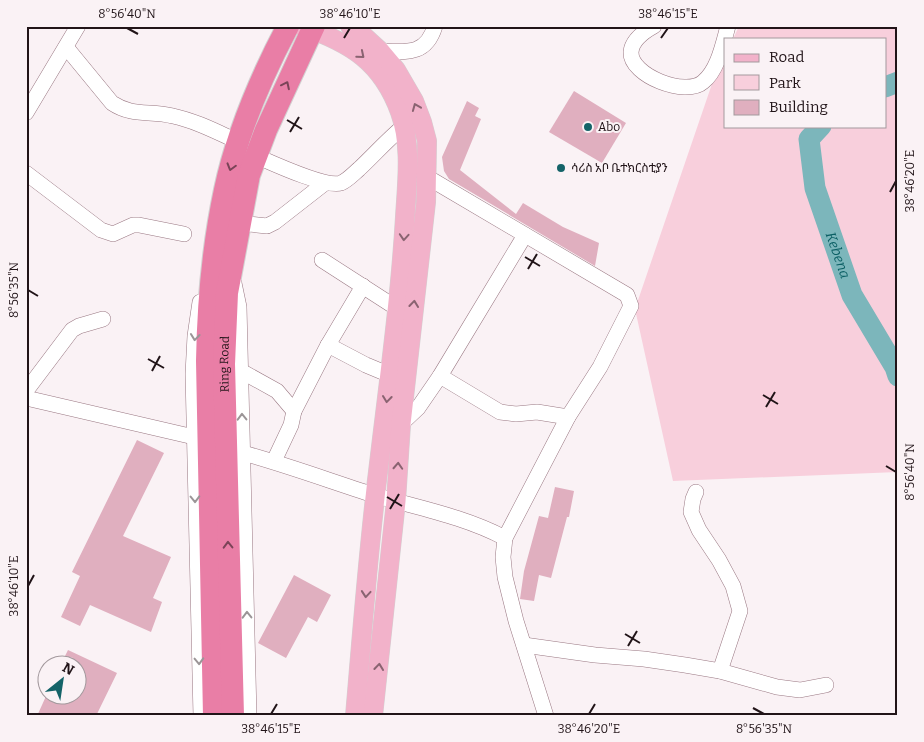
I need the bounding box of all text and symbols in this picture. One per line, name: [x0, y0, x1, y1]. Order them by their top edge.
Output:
text: 8°56'40"N: [98, 7, 156, 21]
text: 38°46'10"E: [320, 7, 380, 21]
text: 38°46'15"E: [638, 7, 698, 21]
legend: [724, 38, 886, 128]
text: Road: [769, 48, 804, 66]
one-way arrow: [356, 50, 365, 59]
text: Park: [769, 74, 801, 92]
one-way arrow: [280, 82, 290, 91]
text: Building: [769, 98, 828, 116]
one-way arrow: [412, 103, 423, 112]
place label: Abo: [598, 120, 620, 134]
marker: Abo: [582, 121, 594, 133]
text: 38°46'20"E: [903, 150, 917, 212]
place label: ሳሪስ አቦ ቤተክርስቲያን: [571, 161, 668, 175]
one-way arrow: [227, 162, 237, 170]
marker: ሳሪስ አቦ ቤተክርስቲያን: [555, 162, 567, 174]
water label: Kebena: [822, 230, 854, 281]
one-way arrow: [399, 233, 410, 241]
text: 8°56'35"N: [7, 261, 21, 318]
one-way arrow: [408, 300, 419, 308]
one-way arrow: [190, 333, 201, 341]
street label: Ring Road: [217, 336, 232, 392]
one-way arrow: [382, 395, 393, 403]
one-way arrow: [237, 413, 247, 420]
text: 8°56'40"N: [903, 443, 917, 501]
one-way arrow: [393, 462, 404, 470]
one-way arrow: [190, 496, 200, 503]
one-way arrow: [223, 540, 234, 548]
text: 38°46'10"E: [7, 556, 21, 616]
one-way arrow: [360, 590, 371, 598]
one-way arrow: [241, 610, 252, 618]
north arrow: [38, 654, 88, 704]
one-way arrow: [194, 658, 205, 666]
text: N: [59, 659, 77, 679]
one-way arrow: [373, 663, 384, 671]
text: 38°46'15"E: [241, 722, 301, 736]
text: 38°46'20"E: [558, 722, 620, 736]
text: 8°56'35"N: [736, 722, 793, 736]

